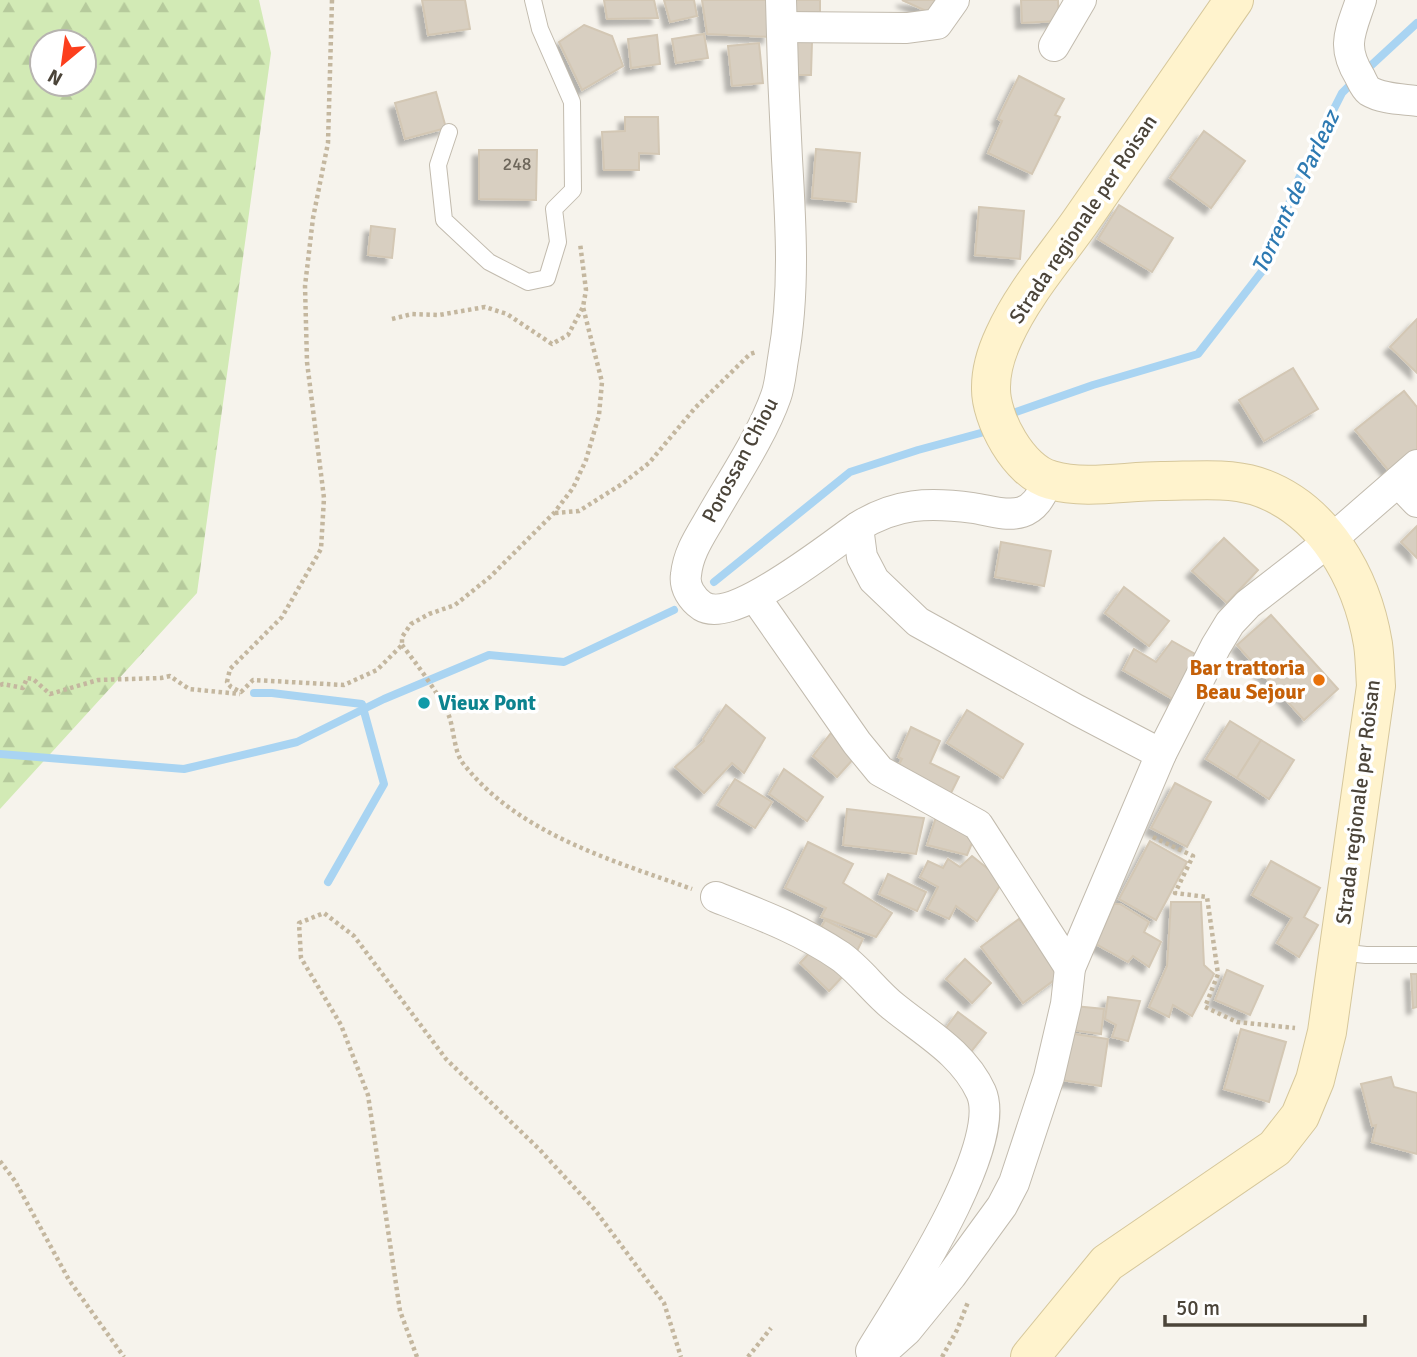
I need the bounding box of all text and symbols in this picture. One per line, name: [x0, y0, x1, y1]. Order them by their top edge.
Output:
north arrow: [28, 28, 98, 98]
text: N: [44, 63, 67, 91]
water label: Torrent de Parleaz: [1245, 105, 1347, 278]
street label: Strada regionale per Roisan: [1003, 110, 1163, 328]
house number: 248: [502, 153, 532, 175]
street label: Porossan Chiou: [696, 393, 784, 527]
place label: Bar trattoria Beau Sejour: [1189, 655, 1306, 705]
marker: Bar trattoria Beau Sejour: [1311, 672, 1327, 688]
street label: Strada regionale per Roisan: [1330, 678, 1386, 926]
place label: Vieux Pont: [438, 690, 536, 716]
marker: Vieux Pont: [416, 695, 432, 711]
scale bar: [1165, 1284, 1364, 1328]
text: 50 m: [1176, 1295, 1220, 1321]

